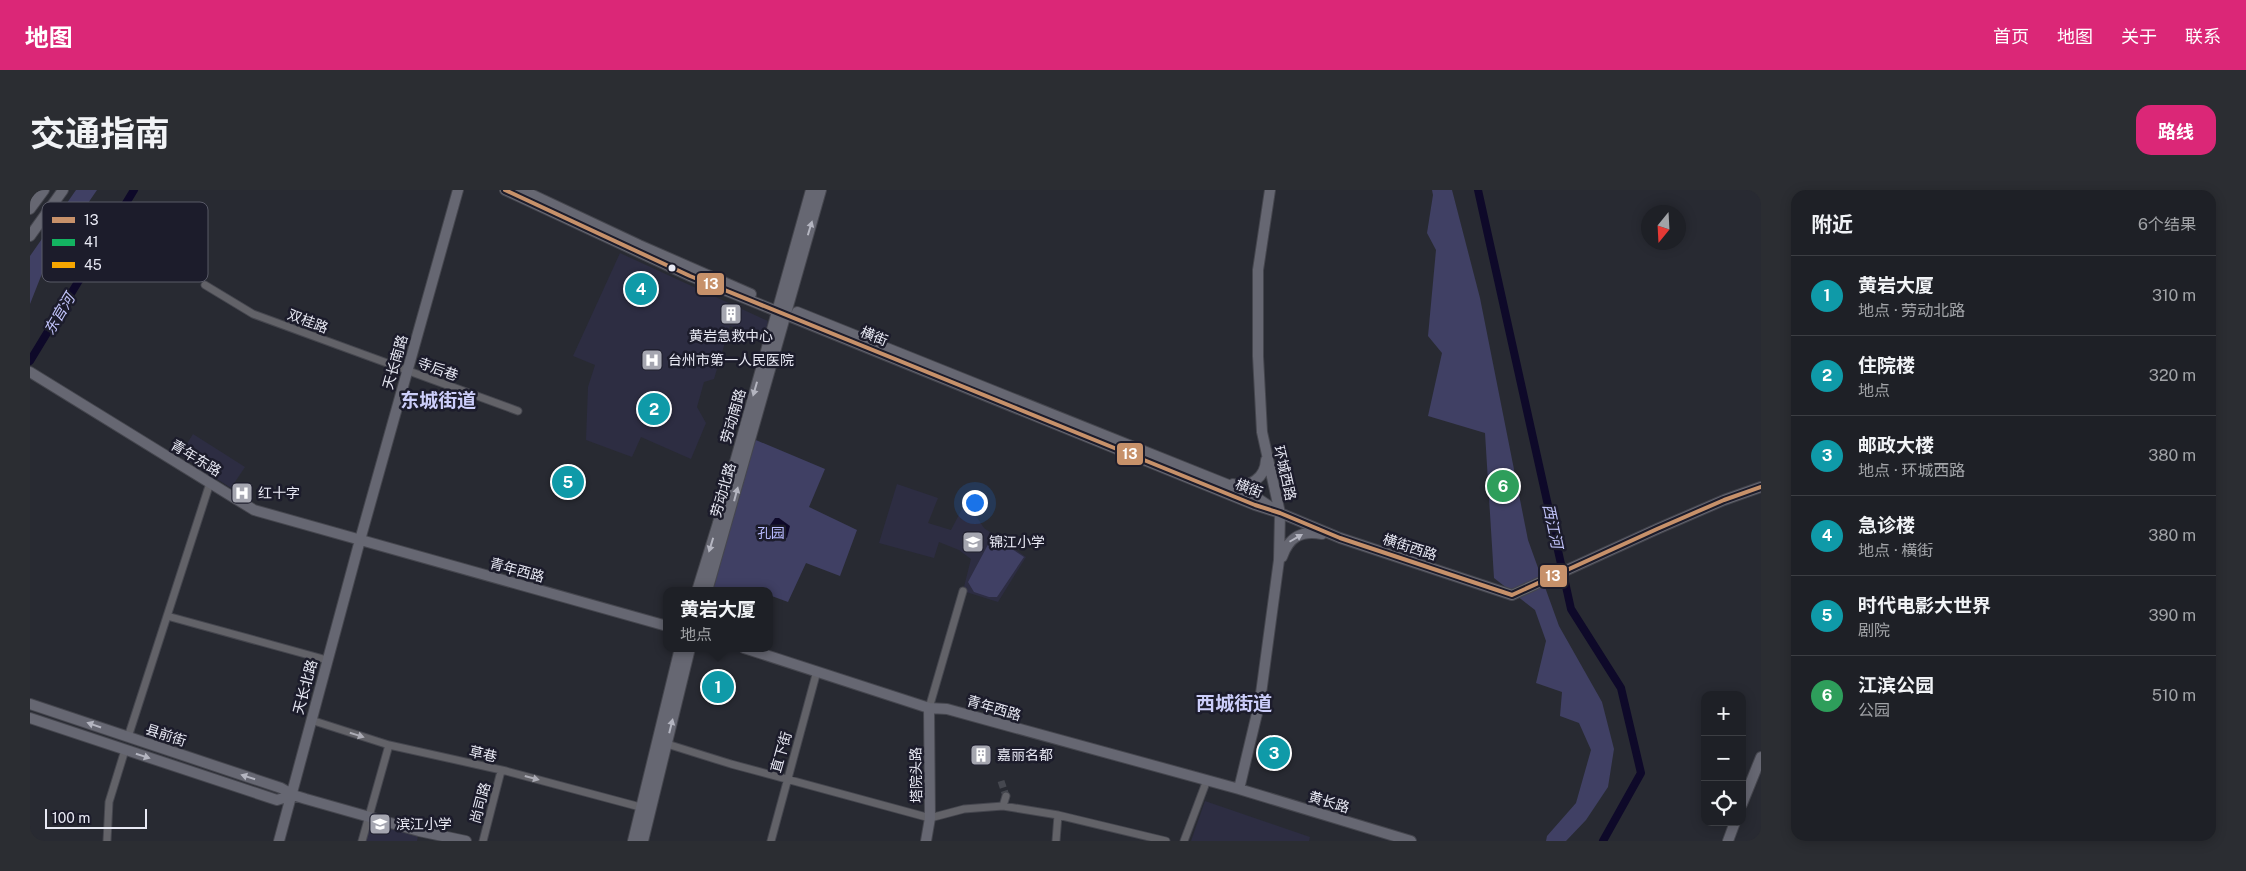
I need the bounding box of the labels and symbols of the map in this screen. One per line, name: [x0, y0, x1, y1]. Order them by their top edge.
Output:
legend: [42, 202, 208, 282]
north arrow: [1641, 205, 1686, 250]
text: 13: [84, 212, 99, 228]
one-way arrow: [806, 220, 814, 235]
text: 41: [84, 234, 99, 250]
text: 45: [84, 257, 102, 273]
unlabelled marker: [667, 263, 677, 273]
pin: 4: [625, 270, 657, 308]
line badge: 13: [696, 272, 725, 296]
text: 13: [703, 276, 719, 292]
water label: 东官河: [40, 288, 79, 338]
building icon: 黄岩急救中心: [719, 302, 743, 326]
street label: 双桂路: [286, 306, 330, 336]
street label: 横街: [858, 323, 890, 349]
place label: 黄岩急救中心: [689, 328, 773, 344]
street label: 天长南路: [380, 333, 410, 391]
hospital icon: 台州市第一人民医院: [640, 348, 664, 372]
place label: 台州市第一人民医院: [668, 352, 794, 368]
street label: 寺后巷: [416, 354, 460, 384]
one-way arrow: [751, 381, 759, 396]
street label: 劳动南路: [718, 387, 748, 445]
district label: 东城街道: [400, 389, 476, 411]
pin: 2: [638, 390, 670, 428]
street label: 青年东路: [168, 437, 224, 479]
line badge: 13: [1116, 442, 1144, 466]
street label: 环城西路: [1271, 444, 1299, 502]
text: 13: [1122, 446, 1138, 462]
street label: 劳动北路: [708, 461, 738, 519]
pin: 5: [552, 463, 584, 501]
pin: 6: [1487, 467, 1519, 505]
street label: 横街: [1233, 476, 1265, 500]
hospital icon: 红十字: [230, 481, 254, 505]
place label: 红十字: [258, 485, 300, 501]
one-way arrow: [732, 486, 740, 501]
your location: [962, 490, 988, 516]
water label: 西江河: [1540, 502, 1567, 553]
park label: 孔园: [757, 525, 785, 541]
school or university icon: 锦江小学: [961, 530, 985, 554]
street label: 横街西路: [1381, 531, 1439, 563]
place label: 锦江小学: [989, 534, 1045, 550]
one-way arrow: [1289, 534, 1303, 543]
one-way arrow: [707, 537, 714, 552]
street label: 青年西路: [488, 555, 546, 585]
line badge: 13: [1539, 564, 1568, 588]
text: 13: [1545, 568, 1561, 584]
street label: 天长北路: [290, 658, 320, 716]
pin: 1: [702, 668, 734, 706]
district label: 西城街道: [1196, 692, 1272, 714]
street label: 青年西路: [965, 693, 1023, 723]
one-way arrow: [667, 718, 675, 733]
one-way arrow: [86, 721, 101, 728]
street label: 县前街: [144, 721, 188, 749]
street label: 直下街: [768, 730, 794, 774]
one-way arrow: [350, 731, 365, 739]
pin: 3: [1258, 734, 1290, 772]
street label: 草巷: [468, 743, 498, 765]
building icon: 嘉丽名都: [969, 743, 993, 767]
street label: 塔院头路: [908, 747, 924, 803]
place label: 嘉丽名都: [997, 747, 1053, 763]
one-way arrow: [135, 753, 150, 760]
one-way arrow: [240, 772, 255, 780]
one-way arrow: [524, 774, 539, 782]
street label: 尚司路: [467, 781, 493, 825]
street label: 黄长路: [1307, 788, 1351, 816]
scale bar: [45, 806, 148, 829]
school or university icon: 滨江小学: [368, 812, 392, 836]
place label: 滨江小学: [396, 816, 452, 832]

